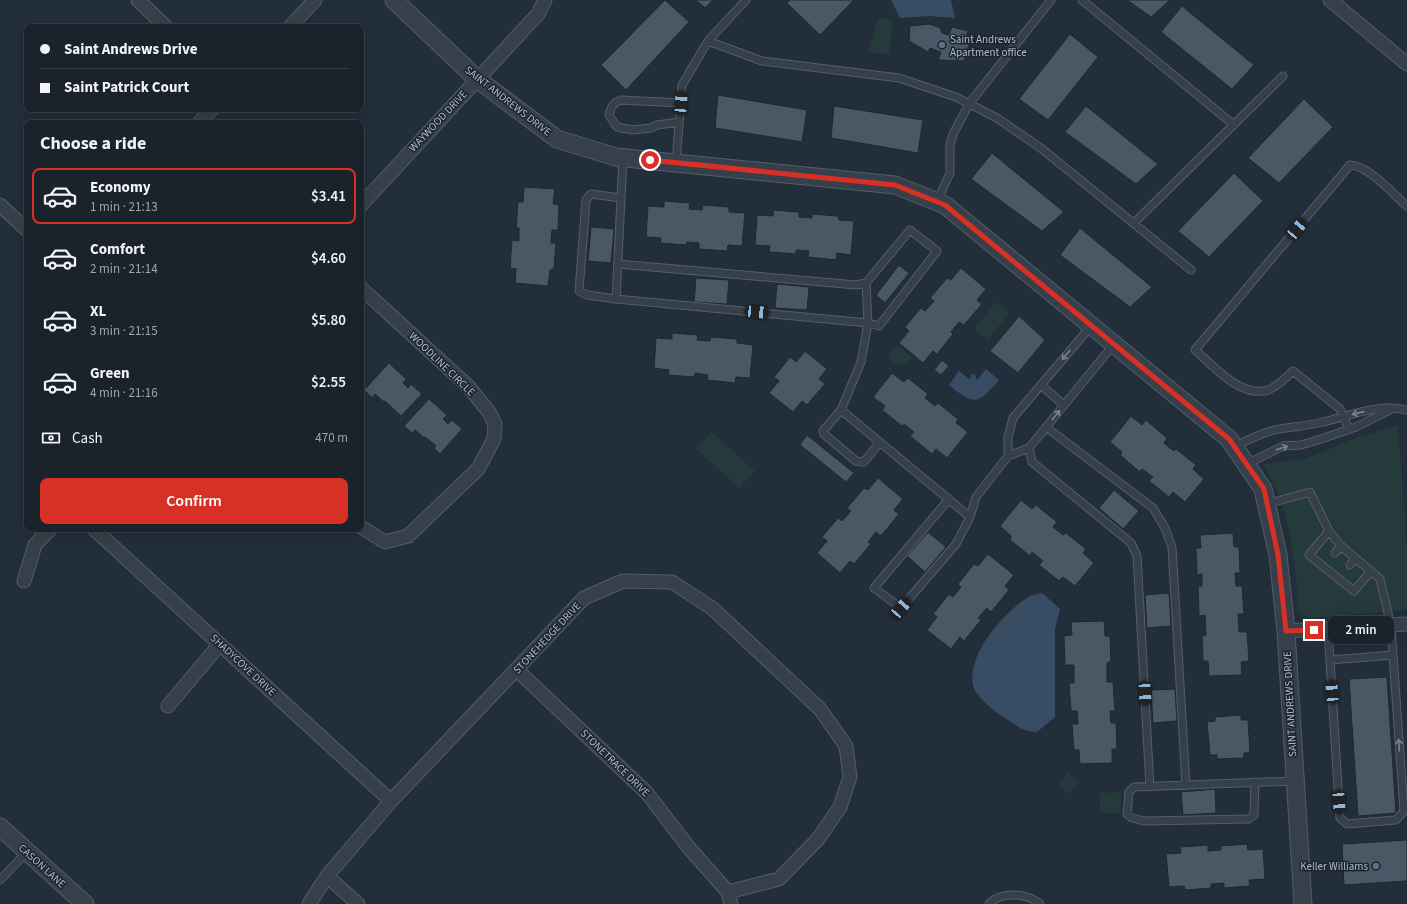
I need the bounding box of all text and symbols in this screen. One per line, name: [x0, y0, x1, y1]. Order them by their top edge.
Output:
place label: Saint Andrews Apartment office: [950, 32, 1027, 60]
text: Saint Andrews Drive: [64, 39, 197, 60]
marker: Saint Andrews Apartment office: [937, 40, 947, 50]
street label: SAINT ANDREWS DRIVE: [462, 62, 554, 140]
text: Saint Patrick Court: [64, 77, 189, 98]
street label: WAYWOOD DRIVE: [405, 87, 471, 155]
car: [674, 91, 688, 115]
text: Choose a ride: [40, 131, 146, 156]
route start: [641, 151, 659, 169]
text: Economy: [90, 177, 151, 198]
icon: car: [42, 178, 78, 214]
text: $3.41: [311, 186, 346, 207]
text: 1 min · 21:13: [90, 198, 158, 216]
car: [1285, 216, 1309, 242]
text: Comfort: [90, 239, 145, 260]
icon: car: [42, 240, 78, 276]
text: $4.60: [311, 248, 346, 269]
text: 2 min · 21:14: [90, 260, 158, 278]
text: XL: [90, 301, 106, 322]
icon: car: [42, 302, 78, 338]
car: [745, 305, 769, 319]
text: $5.80: [311, 310, 346, 331]
text: 3 min · 21:15: [90, 322, 158, 340]
street label: WOODLINE CIRCLE: [406, 329, 478, 399]
one-way arrow: [1062, 350, 1071, 361]
text: Green: [90, 363, 130, 384]
icon: car: [42, 364, 78, 400]
text: $2.55: [311, 372, 346, 393]
text: 4 min · 21:16: [90, 384, 158, 402]
one-way arrow: [1351, 409, 1364, 417]
one-way arrow: [1051, 410, 1060, 421]
icon: cash: [40, 427, 62, 449]
text: Cash: [72, 428, 103, 449]
text: 470 m: [315, 429, 348, 447]
one-way arrow: [1275, 444, 1288, 451]
button: Confirm: [40, 478, 348, 524]
car: [889, 595, 913, 621]
street label: STONEHEDGE DRIVE: [510, 599, 584, 677]
callout: 2 min: [1328, 616, 1394, 644]
route end: [1305, 621, 1323, 639]
text: 2 min: [1346, 621, 1376, 639]
street label: SHADYCOVE DRIVE: [207, 631, 279, 700]
street label: SAINT ANDREWS DRIVE: [1280, 651, 1300, 757]
car: [1325, 680, 1339, 704]
car: [1138, 681, 1152, 705]
street label: STONETRACE DRIVE: [577, 726, 653, 800]
one-way arrow: [1395, 739, 1402, 752]
car: [1332, 790, 1346, 814]
street label: CASON LANE: [15, 841, 69, 891]
place label: Keller Williams: [1300, 859, 1368, 874]
marker: Keller Williams: [1371, 861, 1381, 871]

